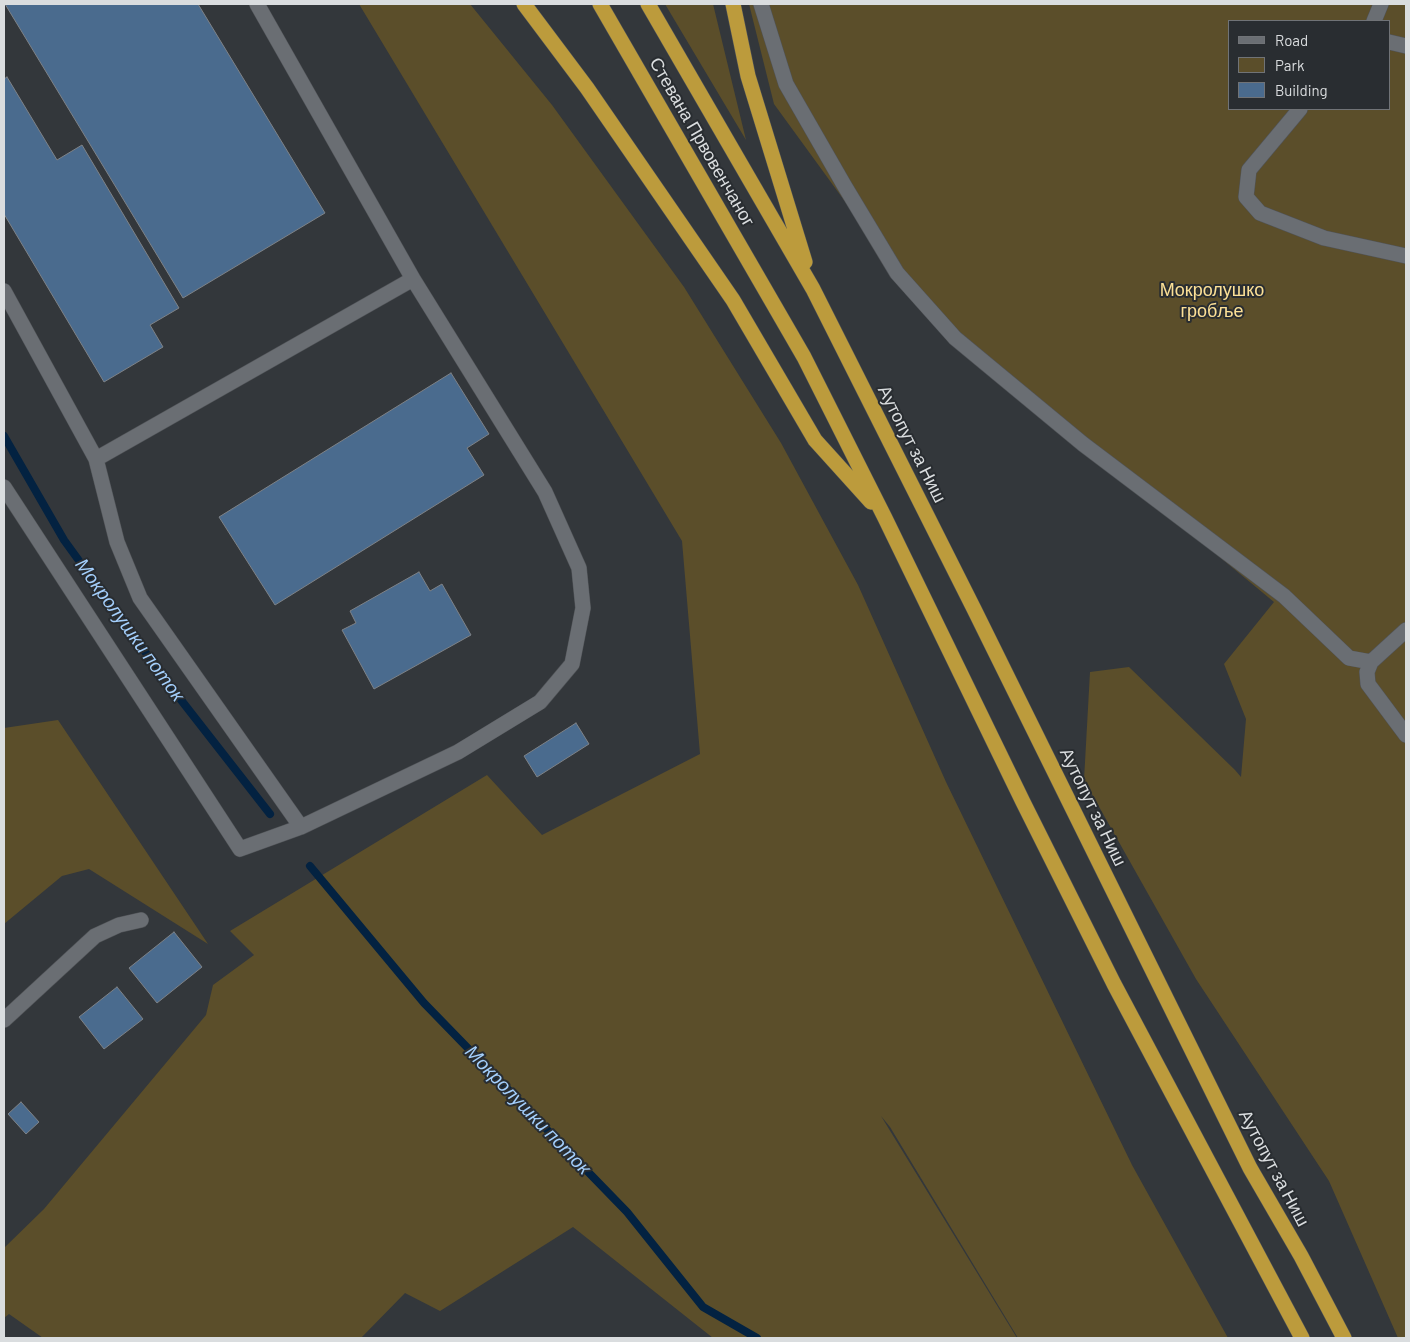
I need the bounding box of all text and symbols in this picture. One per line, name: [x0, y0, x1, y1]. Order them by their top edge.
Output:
legend: [1228, 20, 1390, 110]
text: Road: [1275, 31, 1308, 49]
street label: Стевана Првовенчаног: [645, 54, 759, 230]
text: Park: [1275, 56, 1304, 74]
text: Building: [1275, 81, 1328, 99]
park label: Мокролушко гробље: [1160, 279, 1264, 322]
street label: Аутопут за Ниш: [873, 382, 951, 506]
water label: Мокролушки поток: [70, 554, 190, 706]
street label: Аутопут за Ниш: [1055, 744, 1131, 870]
water label: Мокролушки поток: [460, 1040, 596, 1180]
street label: Аутопут за Ниш: [1234, 1106, 1314, 1230]

